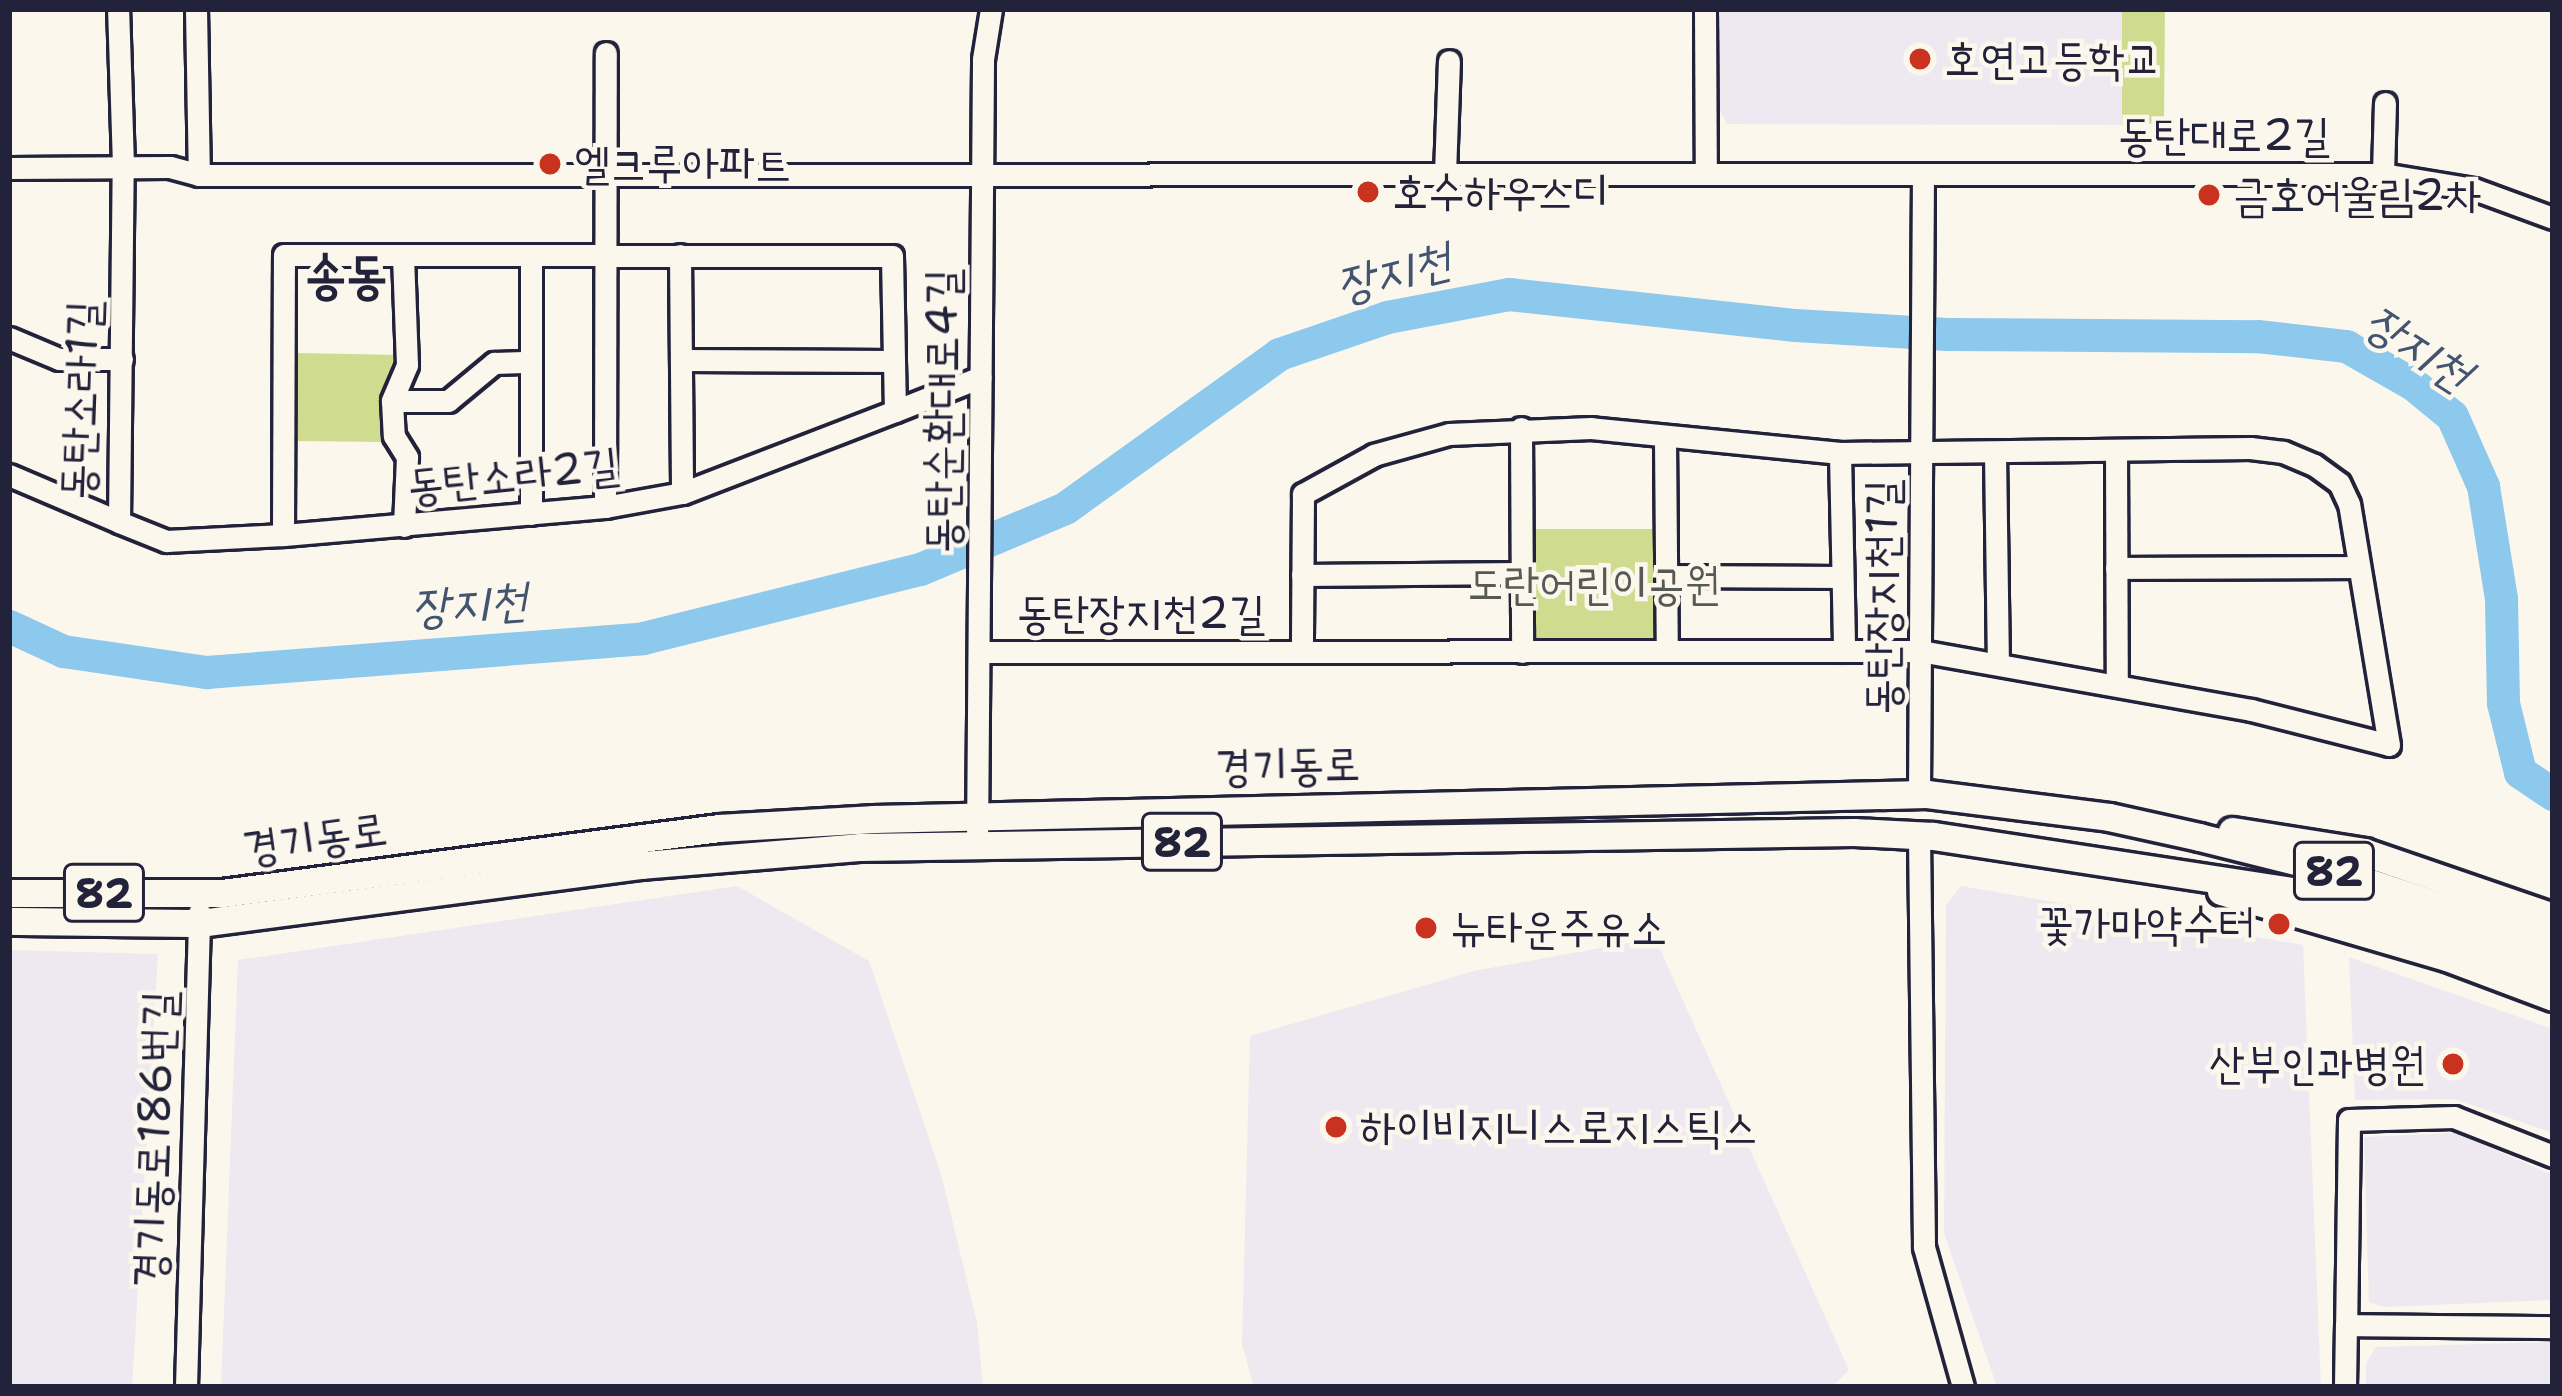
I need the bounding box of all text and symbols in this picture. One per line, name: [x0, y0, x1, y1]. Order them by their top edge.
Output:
place label: 호연고등학교: [1944, 32, 2161, 86]
marker: 호연고등학교: [1907, 46, 1933, 72]
street label: 동탄대로2길: [2118, 108, 2330, 162]
place label: 엘크루아파트: [574, 137, 791, 191]
marker: 엘크루아파트: [537, 151, 563, 177]
place label: 호수하우스디: [1392, 165, 1609, 219]
place label: 금호어울림2차: [2233, 168, 2482, 222]
marker: 호수하우스디: [1355, 179, 1381, 205]
marker: 금호어울림2차: [2196, 182, 2222, 208]
water label: 장지천: [1330, 230, 1456, 314]
district label: 송동: [305, 243, 387, 305]
street label: 동탄순환대로4길: [915, 269, 969, 553]
water label: 장지천: [2354, 291, 2482, 403]
street label: 동탄소라1길: [50, 299, 110, 501]
street label: 동탄소라2길: [404, 437, 622, 513]
street label: 동탄장지천1길: [1855, 479, 1909, 715]
park label: 도란어린이공원: [1467, 557, 1721, 611]
water label: 장지천: [409, 570, 529, 636]
street label: 동탄장지천2길: [1017, 586, 1265, 640]
street label: 경기동로: [1215, 737, 1361, 793]
street label: 경기동로: [240, 801, 390, 875]
road number: 82: [1140, 806, 1224, 878]
road number: 82: [2292, 835, 2376, 907]
road number: 82: [62, 857, 146, 929]
place label: 꽃가마약수터: [2038, 897, 2255, 951]
place label: 뉴타운주유소: [1450, 901, 1667, 955]
marker: 꽃가마약수터: [2266, 911, 2292, 937]
marker: 뉴타운주유소: [1413, 915, 1439, 941]
street label: 경기동로186번길: [122, 990, 186, 1288]
place label: 산부인과병원: [2209, 1037, 2426, 1091]
marker: 산부인과병원: [2437, 1048, 2469, 1080]
place label: 하이비지니스로지스틱스: [1360, 1100, 1758, 1154]
marker: 하이비지니스로지스틱스: [1323, 1114, 1349, 1140]

